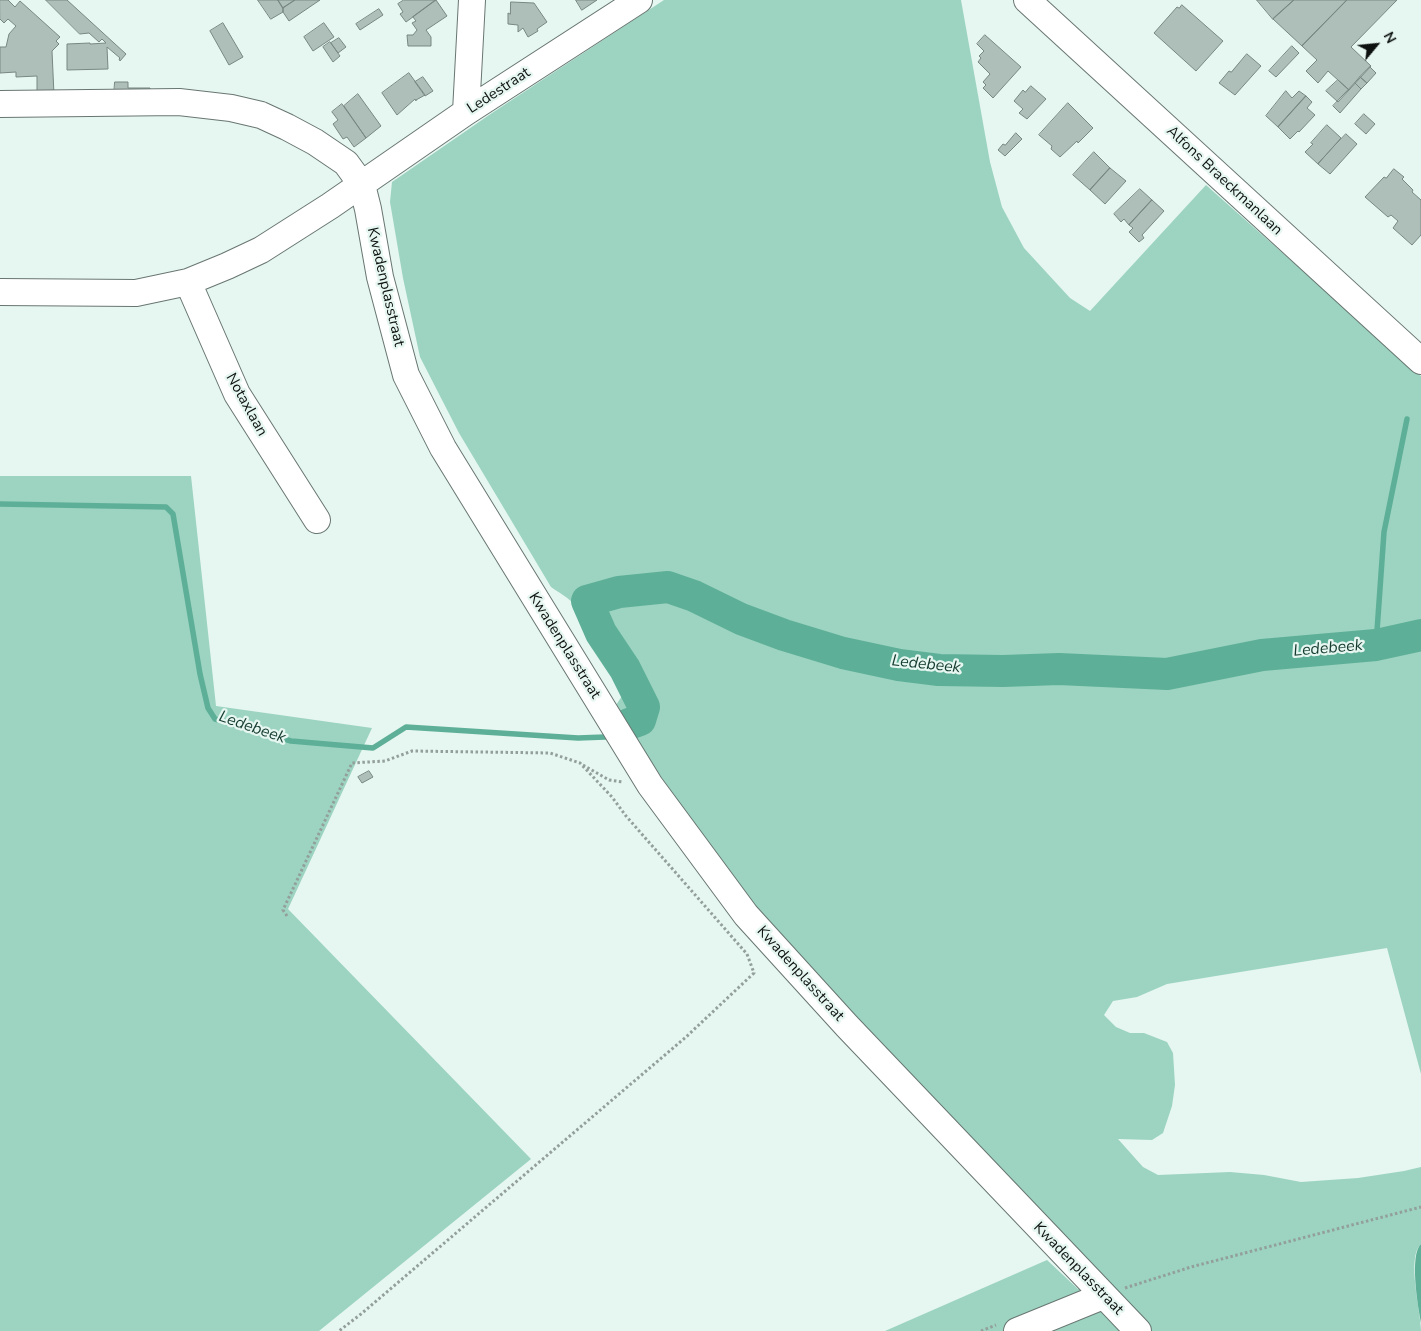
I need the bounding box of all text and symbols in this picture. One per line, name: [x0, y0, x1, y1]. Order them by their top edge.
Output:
north arrow: [1351, 20, 1401, 70]
text: N: [1379, 29, 1401, 47]
street label: Ledestraat: [464, 64, 534, 118]
street label: Alfons Braeckmanlaan: [1162, 123, 1286, 239]
street label: Kwadenplasstraat: [363, 226, 407, 348]
street label: Notaxlaan: [221, 370, 271, 440]
street label: Kwadenplasstraat: [524, 590, 604, 702]
water label: Ledebeek: [1293, 636, 1363, 662]
water label: Ledebeek: [891, 652, 961, 678]
water label: Ledebeek: [216, 708, 288, 748]
street label: Kwadenplasstraat: [753, 923, 847, 1025]
street label: Kwadenplasstraat: [1029, 1219, 1127, 1319]

